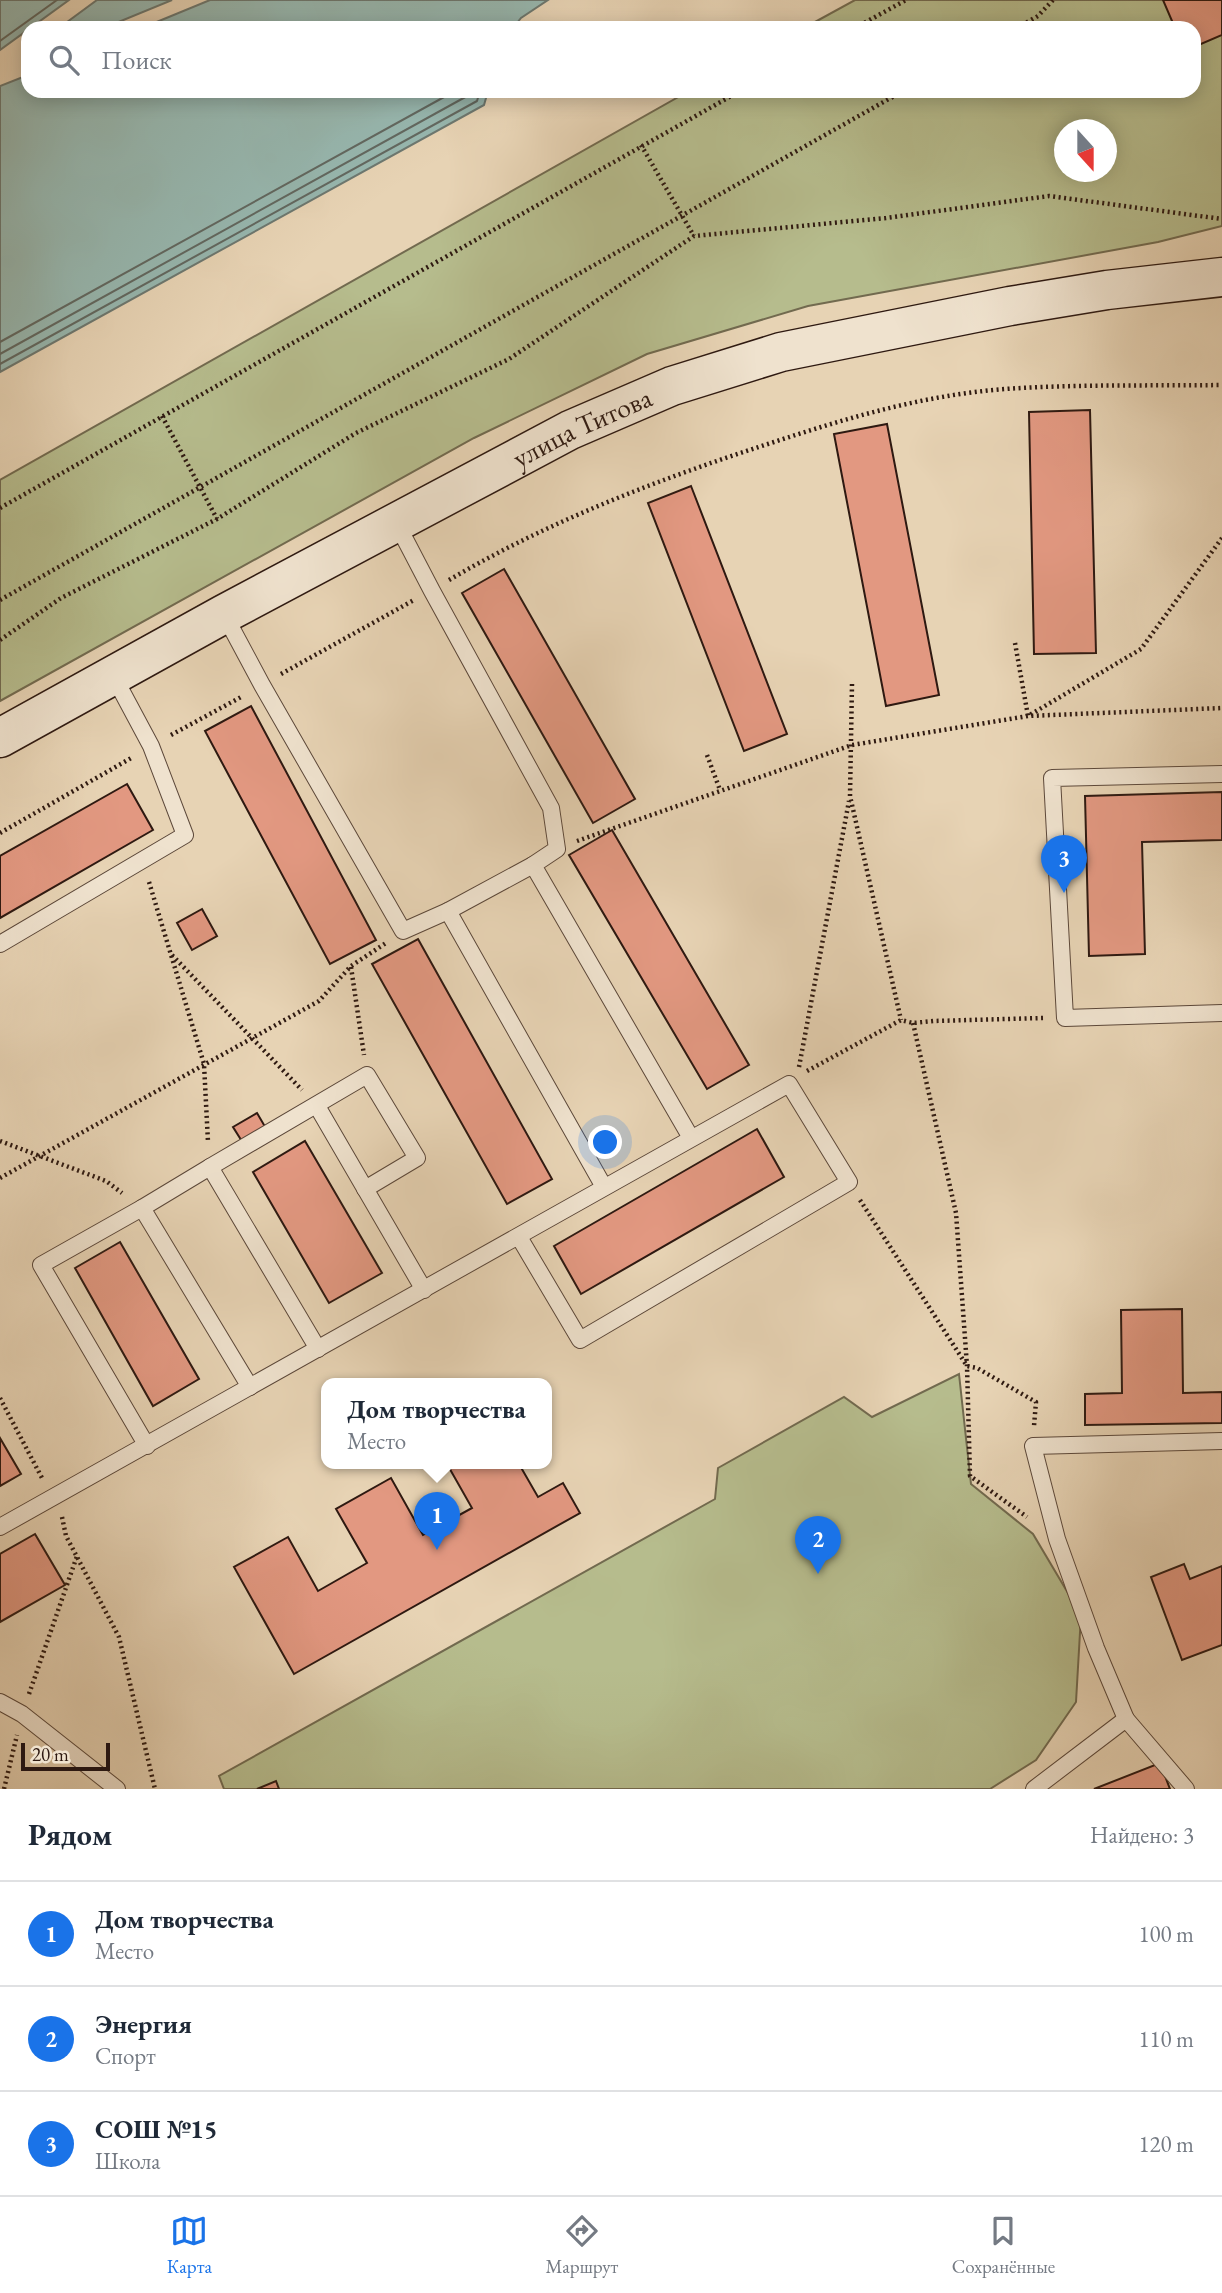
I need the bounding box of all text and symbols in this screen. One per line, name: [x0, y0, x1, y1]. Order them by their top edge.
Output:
search box: [21, 21, 1201, 98]
icon: search: [45, 41, 83, 79]
text: Поиск: [101, 43, 172, 77]
north arrow: [1054, 119, 1117, 182]
street label: улица Титова: [506, 379, 658, 475]
pin: 3: [1041, 835, 1087, 893]
your location: [588, 1125, 622, 1159]
popup: [321, 1378, 552, 1469]
text: Дом творчества: [347, 1392, 526, 1426]
text: Место: [347, 1426, 406, 1456]
pin: 1: [414, 1492, 460, 1550]
pin: 2: [795, 1516, 841, 1574]
scale bar: [21, 1740, 110, 1772]
text: 20 m: [32, 1742, 69, 1767]
text: Рядом: [28, 1815, 112, 1854]
text: Найдено: 3: [1090, 1820, 1194, 1850]
text: Дом творчества: [95, 1902, 274, 1936]
text: 1: [45, 1919, 57, 1949]
text: 100 m: [1138, 1919, 1194, 1949]
text: Место: [95, 1936, 154, 1966]
text: Энергия: [95, 2007, 192, 2041]
text: 2: [45, 2024, 57, 2054]
text: 110 m: [1138, 2024, 1194, 2054]
text: Спорт: [95, 2041, 156, 2071]
text: СОШ №15: [95, 2112, 218, 2146]
text: 3: [45, 2129, 57, 2159]
text: 120 m: [1138, 2129, 1194, 2159]
text: Школа: [95, 2146, 160, 2176]
tab: Карта: [167, 2212, 212, 2279]
tab: Маршрут: [545, 2212, 618, 2279]
tab: Сохранённые: [952, 2212, 1055, 2279]

